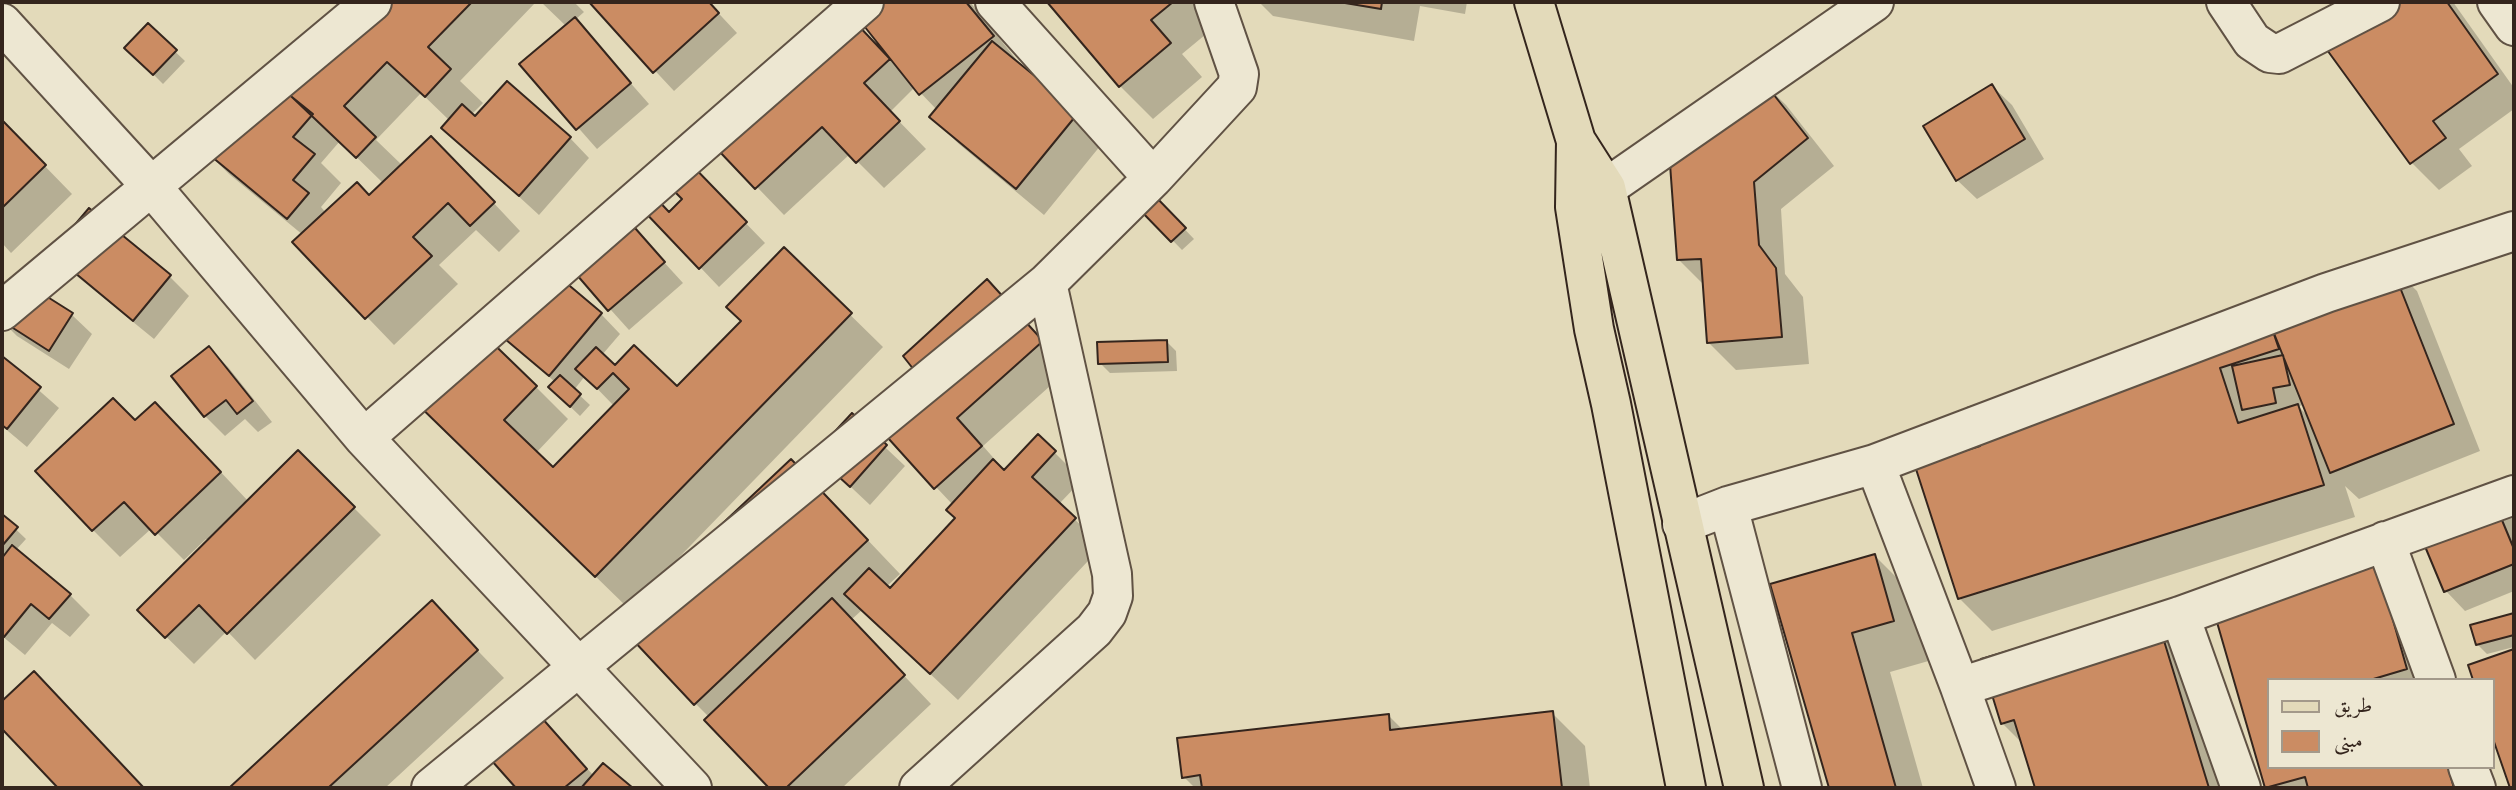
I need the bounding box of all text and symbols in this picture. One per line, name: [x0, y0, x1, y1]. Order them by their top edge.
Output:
legend: [2268, 678, 2495, 769]
text: طريق: [2334, 689, 2372, 720]
text: مبنى: [2334, 724, 2363, 755]

